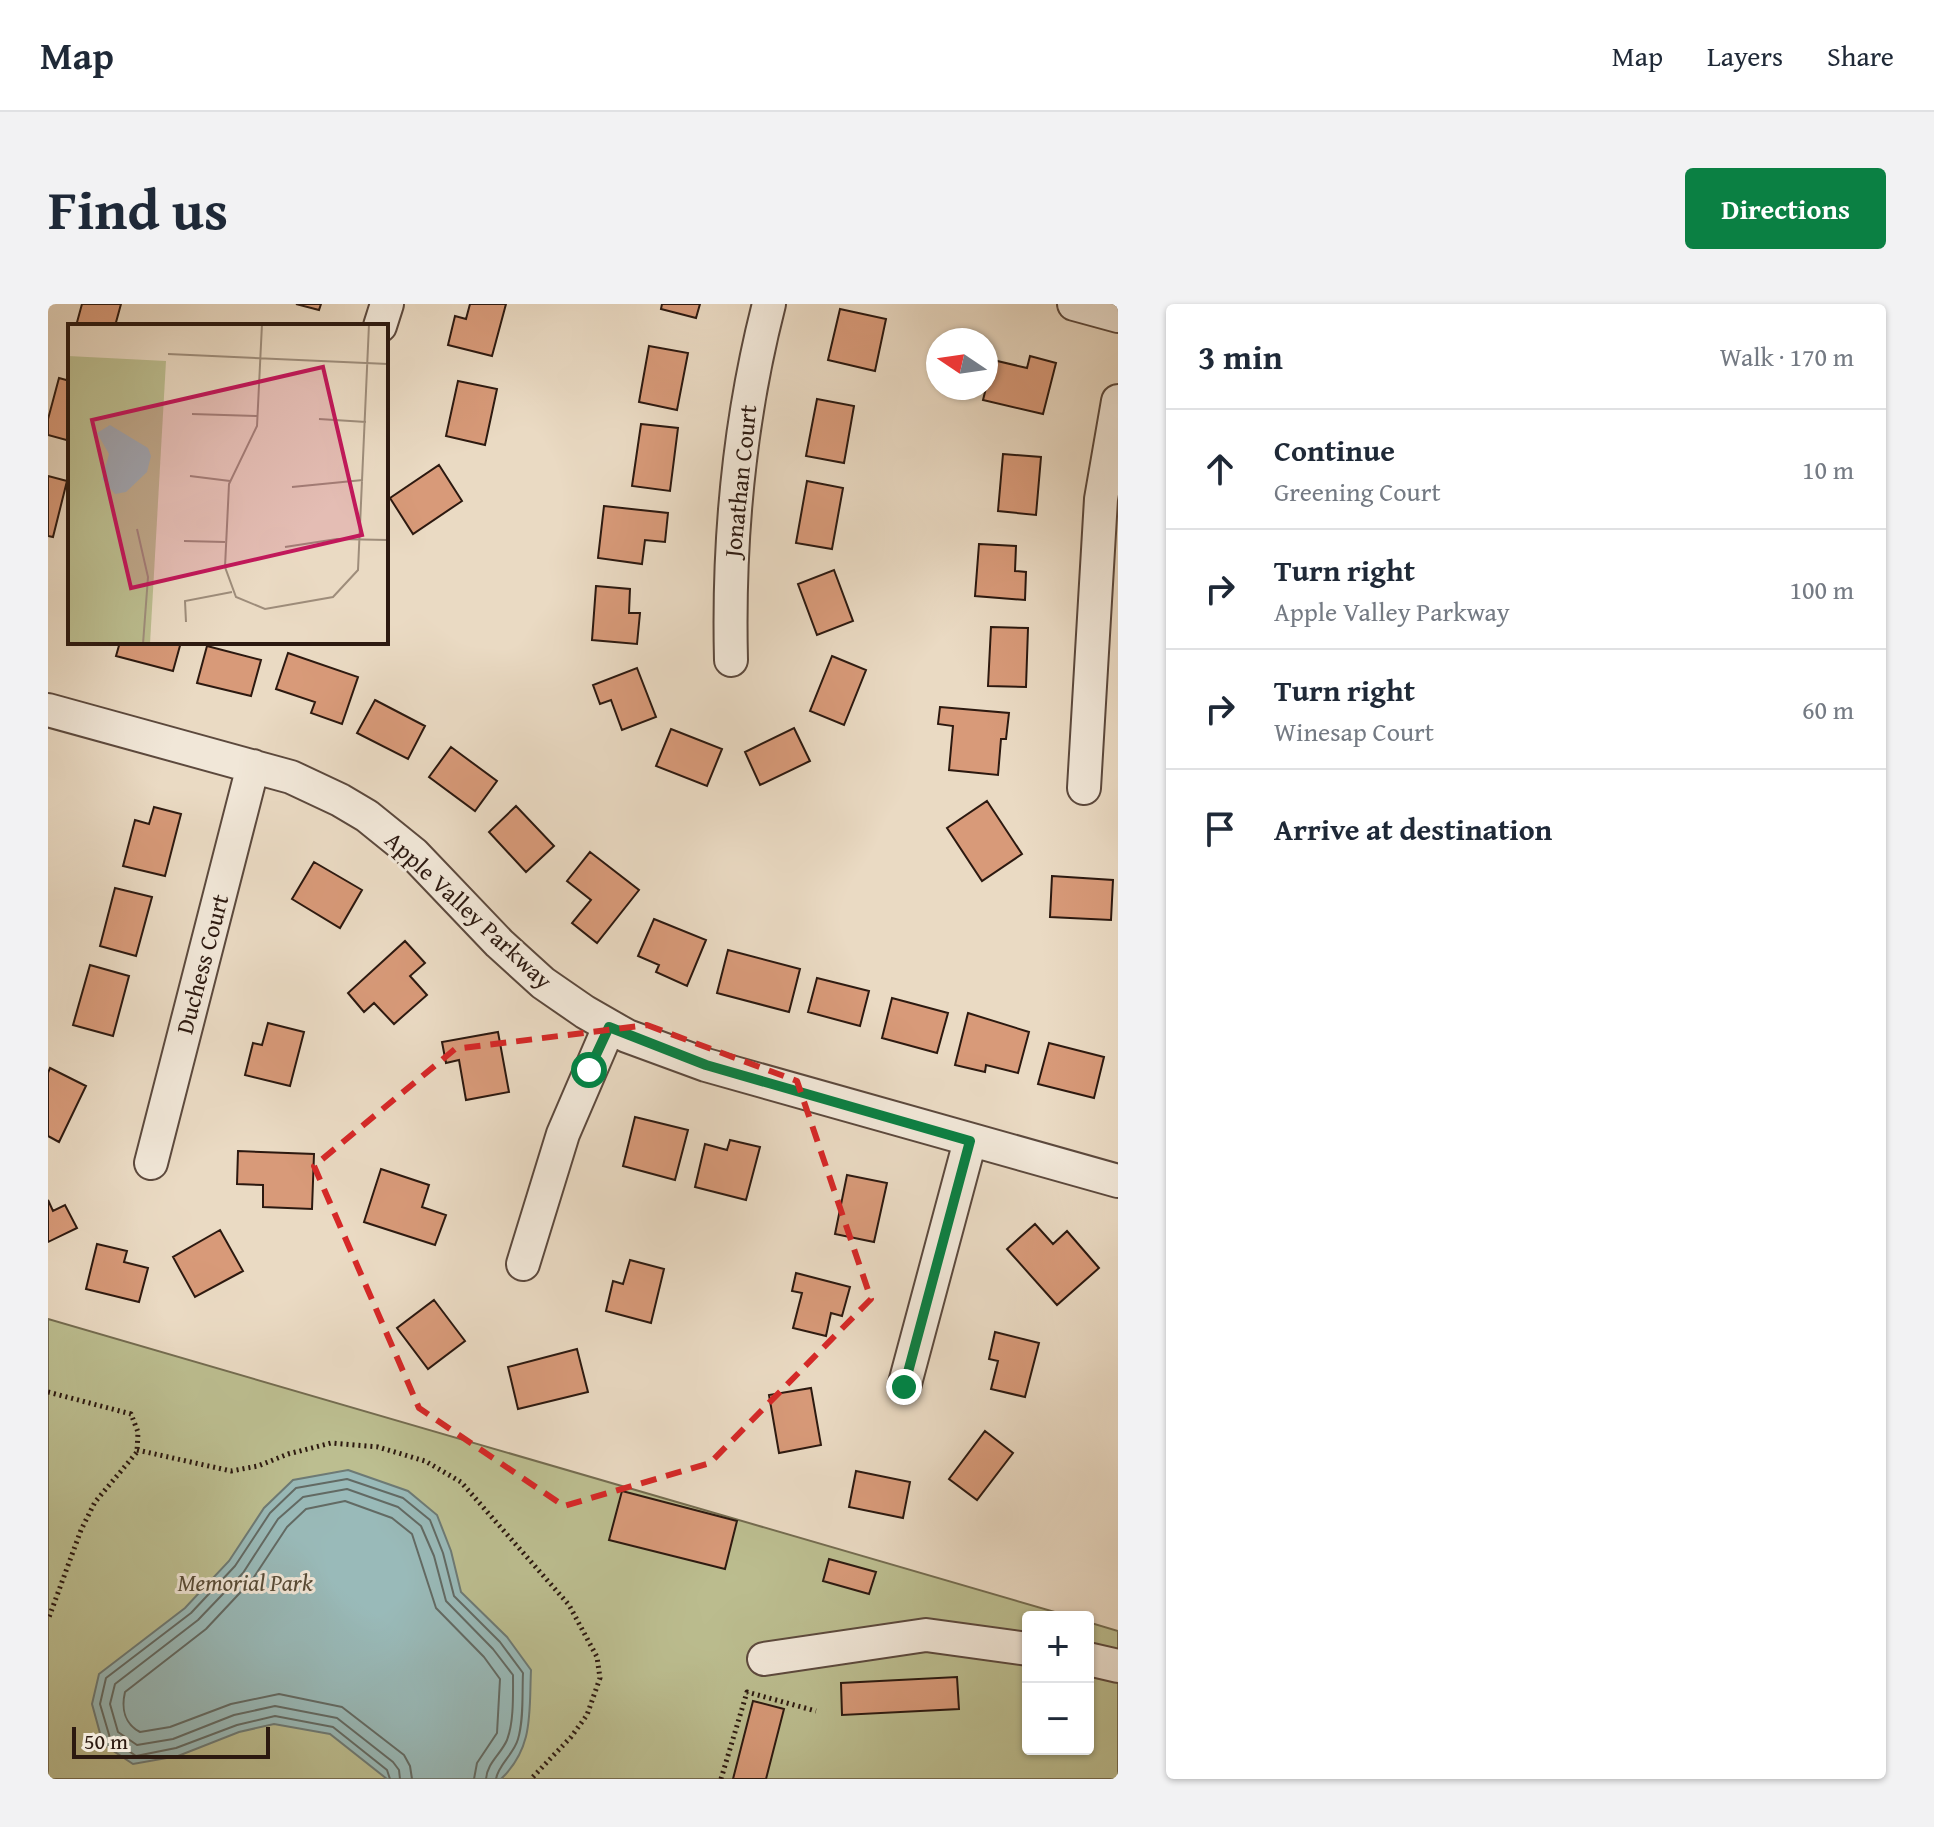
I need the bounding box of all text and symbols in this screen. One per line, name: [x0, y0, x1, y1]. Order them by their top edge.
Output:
text: Map: [40, 27, 114, 83]
text: Map: [1612, 35, 1663, 76]
text: Layers: [1707, 35, 1783, 76]
text: Share: [1827, 35, 1894, 76]
text: Find us: [48, 167, 228, 250]
button: Directions: [1685, 168, 1886, 249]
inset map: [68, 324, 388, 644]
north arrow: [926, 328, 998, 400]
text: 3 min: [1198, 332, 1283, 381]
text: Walk · 170 m: [1720, 337, 1854, 376]
street label: Jonathan Court: [714, 402, 765, 562]
text: Continue: [1274, 428, 1395, 472]
icon: ahead: [1198, 447, 1242, 491]
text: 10 m: [1802, 450, 1854, 489]
text: Greening Court: [1274, 472, 1441, 511]
text: Turn right: [1274, 548, 1415, 592]
icon: right: [1198, 567, 1242, 611]
text: 100 m: [1789, 570, 1854, 609]
text: Apple Valley Parkway: [1274, 592, 1510, 631]
text: Turn right: [1274, 668, 1415, 712]
icon: right: [1198, 687, 1242, 731]
text: 60 m: [1802, 690, 1854, 729]
text: Winesap Court: [1274, 712, 1434, 751]
icon: arrive: [1198, 807, 1242, 851]
text: Arrive at destination: [1274, 807, 1552, 851]
street label: Apple Valley Parkway: [377, 823, 561, 997]
street label: Duchess Court: [167, 890, 238, 1038]
route start: [571, 1052, 607, 1088]
route end: [886, 1369, 922, 1405]
park label: Memorial Park: [177, 1565, 313, 1600]
map controls: [1022, 1611, 1094, 1755]
button: +: [1022, 1611, 1094, 1683]
button: −: [1022, 1683, 1094, 1755]
scale bar: [72, 1723, 270, 1759]
text: 50 m: [84, 1725, 128, 1757]

